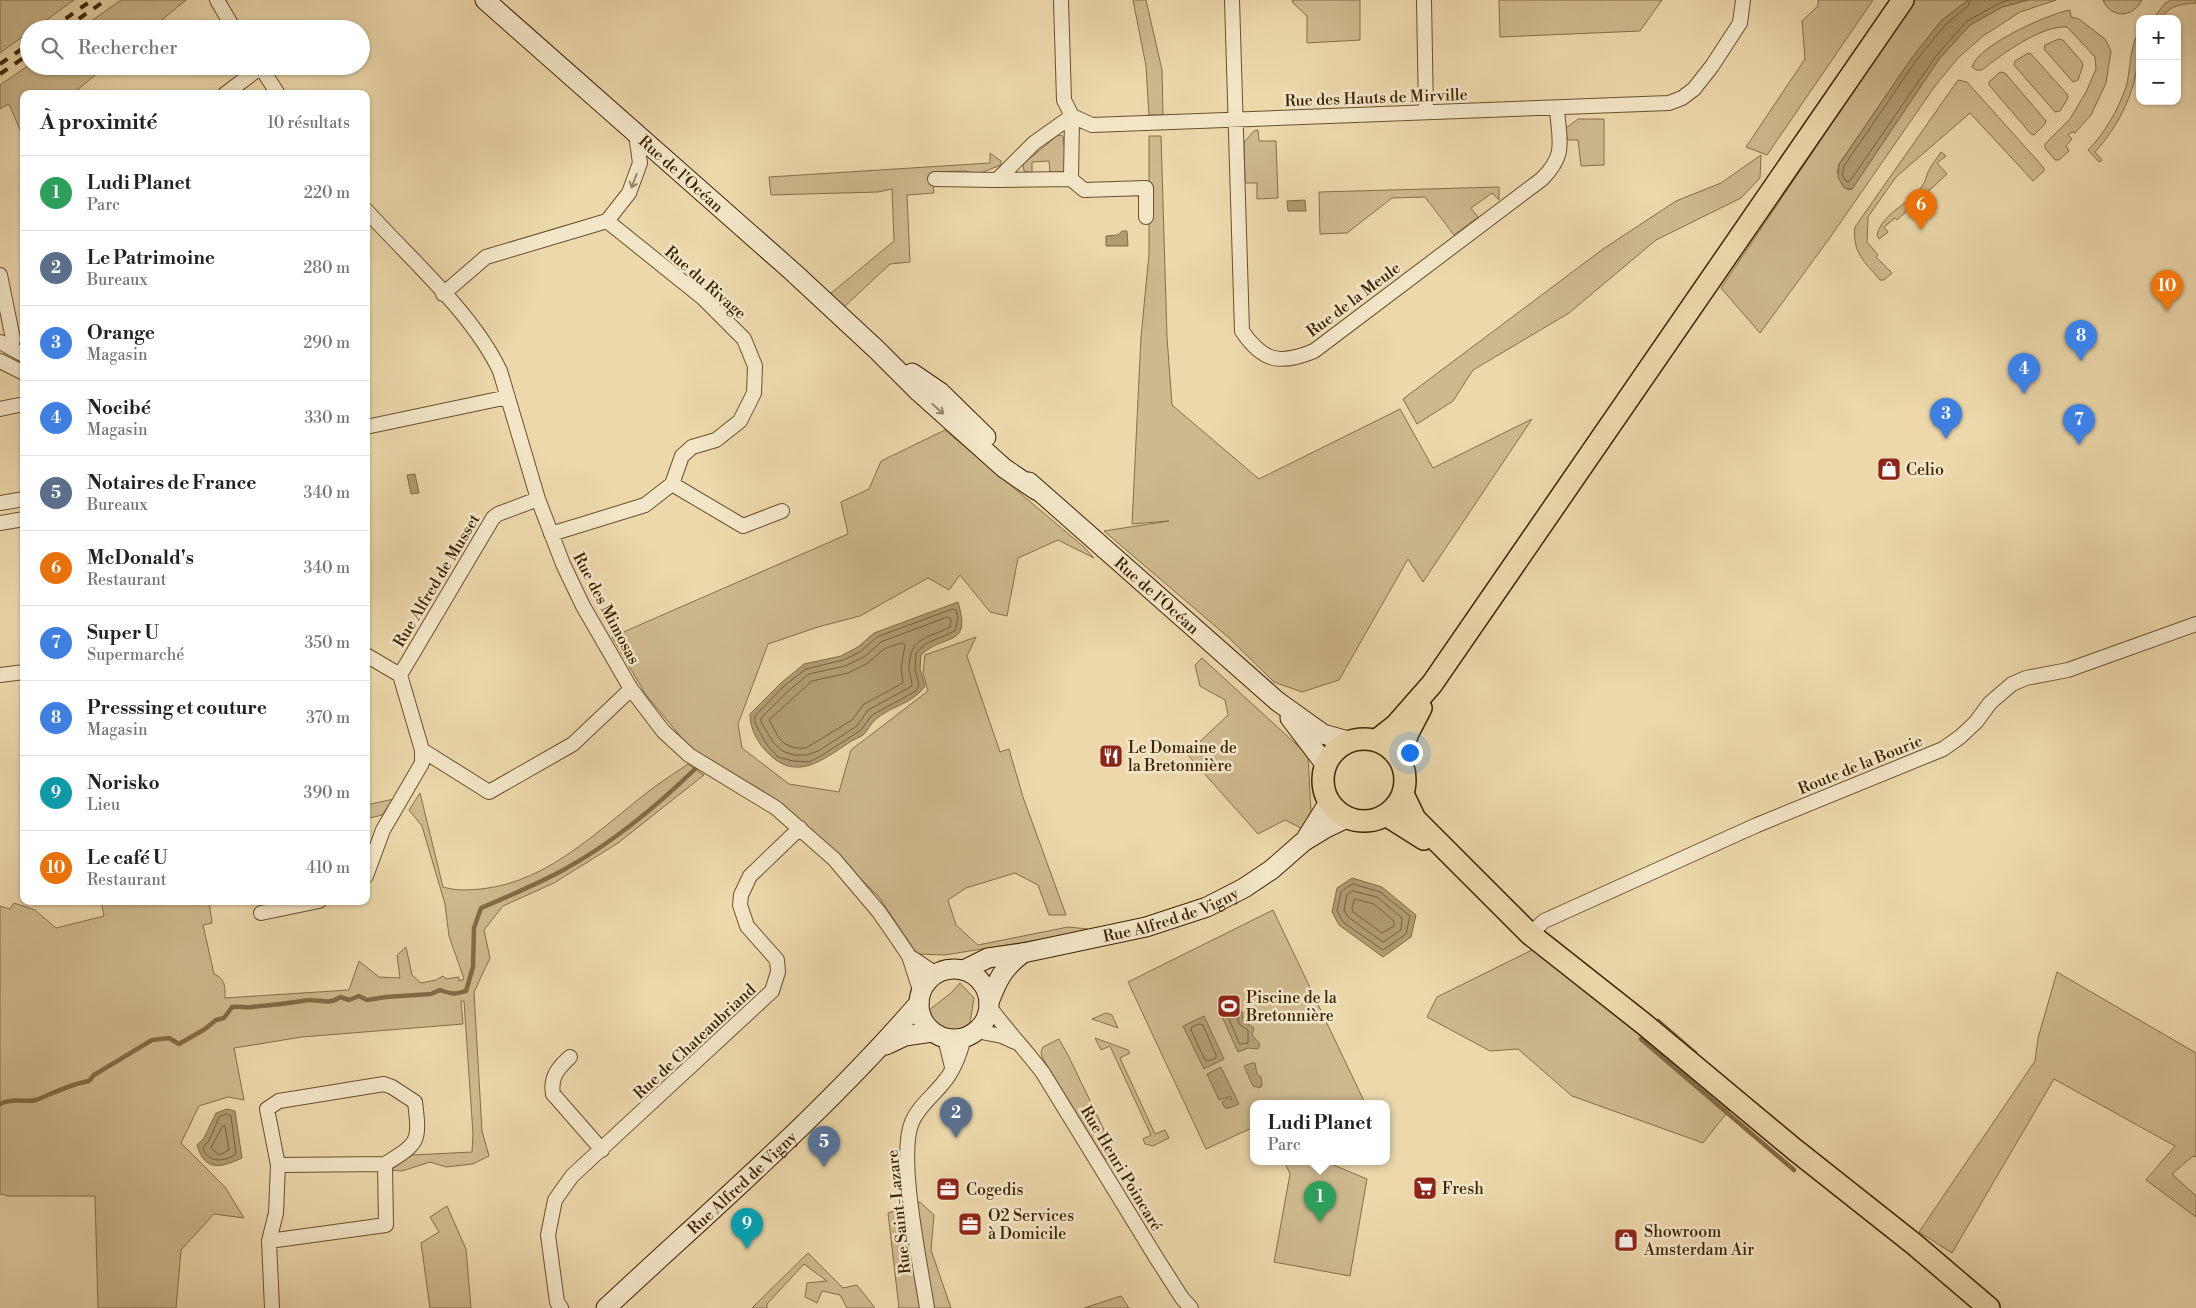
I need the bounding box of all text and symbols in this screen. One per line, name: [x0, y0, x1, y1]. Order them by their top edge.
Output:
map controls: [2136, 15, 2181, 105]
button: +: [2136, 15, 2181, 60]
search box: [20, 20, 370, 75]
icon: search: [38, 34, 66, 62]
text: Rechercher: [78, 36, 177, 60]
button: −: [2136, 60, 2181, 105]
street label: Rue des Hauts de Mirville: [1284, 85, 1468, 111]
text: À proximité: [40, 110, 157, 136]
text: 10 résultats: [267, 113, 350, 133]
street label: Rue de l'Océan: [634, 131, 728, 217]
text: Ludi Planet: [87, 171, 191, 195]
one-way arrow: [628, 173, 638, 188]
text: 1: [52, 183, 60, 203]
text: 220 m: [304, 183, 350, 203]
pin: 6: [1905, 189, 1937, 230]
text: Parc: [87, 195, 120, 215]
street label: Rue du Rivage: [660, 242, 750, 324]
text: Le Patrimoine: [87, 246, 215, 270]
text: 2: [51, 258, 61, 278]
text: 280 m: [303, 258, 350, 278]
street label: Rue de la Meule: [1303, 258, 1404, 342]
text: Bureaux: [87, 270, 148, 290]
pin: 10: [2151, 270, 2183, 311]
pin: 8: [2065, 320, 2097, 361]
text: Orange: [87, 321, 155, 345]
text: 3: [51, 333, 61, 353]
text: 290 m: [303, 333, 350, 353]
text: Magasin: [87, 345, 147, 365]
pin: 4: [2008, 353, 2040, 394]
text: Nocibé: [87, 396, 151, 420]
pin: 3: [1930, 398, 1962, 439]
one-way arrow: [931, 403, 944, 415]
pin: 7: [2063, 404, 2095, 445]
text: 4: [51, 408, 61, 428]
text: 330 m: [304, 408, 350, 428]
text: Magasin: [87, 420, 147, 440]
shop icon: Celio: [1876, 456, 1902, 482]
place label: Celio: [1906, 460, 1944, 480]
text: Notaires de France: [87, 471, 257, 495]
text: 5: [51, 483, 61, 503]
text: 340 m: [303, 483, 350, 503]
text: Bureaux: [87, 495, 148, 515]
street label: Rue Alfred de Musset: [389, 510, 485, 651]
text: McDonald's: [87, 546, 194, 570]
street label: Rue des Mimosas: [568, 549, 644, 668]
street label: Rue de l'Océan: [1110, 553, 1203, 639]
text: 6: [51, 558, 61, 578]
text: 340 m: [303, 558, 350, 578]
text: Restaurant: [87, 570, 166, 590]
text: Super U: [87, 621, 159, 645]
text: 7: [51, 633, 61, 653]
text: 350 m: [304, 633, 350, 653]
text: Supermarché: [87, 645, 184, 665]
text: Presssing et couture: [87, 696, 267, 720]
text: 8: [51, 708, 61, 728]
text: 370 m: [306, 708, 350, 728]
text: Magasin: [87, 720, 147, 740]
street label: Route de la Bourie: [1795, 731, 1926, 799]
place label: Le Domaine de la Bretonnière: [1128, 738, 1237, 776]
your location: [1397, 740, 1423, 766]
restaurant icon: Le Domaine de la Bretonnière: [1098, 743, 1124, 769]
text: Norisko: [87, 771, 160, 795]
text: 9: [51, 783, 61, 803]
text: 390 m: [304, 783, 350, 803]
text: Lieu: [87, 795, 120, 815]
text: Le café U: [87, 846, 168, 870]
text: 10: [47, 858, 65, 878]
text: 410 m: [306, 858, 350, 878]
text: Restaurant: [87, 870, 166, 890]
street label: Rue Alfred de Vigny: [1101, 883, 1242, 947]
street label: Rue de Chateaubriand: [629, 980, 760, 1104]
place label: Piscine de la Bretonnière: [1245, 988, 1338, 1026]
sports icon: Piscine de la Bretonnière: [1216, 993, 1242, 1019]
pin: 2: [940, 1097, 972, 1138]
popup: [1250, 1100, 1390, 1165]
street label: Rue Henri Poincaré: [1076, 1102, 1166, 1235]
text: Ludi Planet: [1268, 1111, 1372, 1135]
pin: 5: [808, 1126, 840, 1167]
street label: Rue Alfred de Vigny: [684, 1127, 802, 1239]
text: Parc: [1268, 1135, 1301, 1155]
street label: Rue Saint-Lazare: [883, 1149, 915, 1275]
supermarket icon: Fresh: [1412, 1175, 1438, 1201]
office icon: Cogedis: [935, 1176, 961, 1202]
place label: Fresh: [1442, 1179, 1484, 1199]
place label: Cogedis: [966, 1180, 1024, 1200]
pin: 1: [1304, 1181, 1336, 1222]
place label: O2 Services à Domicile: [988, 1206, 1074, 1244]
pin: 9: [731, 1208, 763, 1249]
office icon: O2 Services à Domicile: [957, 1211, 983, 1237]
place label: Showroom Amsterdam Air: [1643, 1222, 1754, 1260]
shop icon: Showroom Amsterdam Air: [1613, 1227, 1639, 1253]

